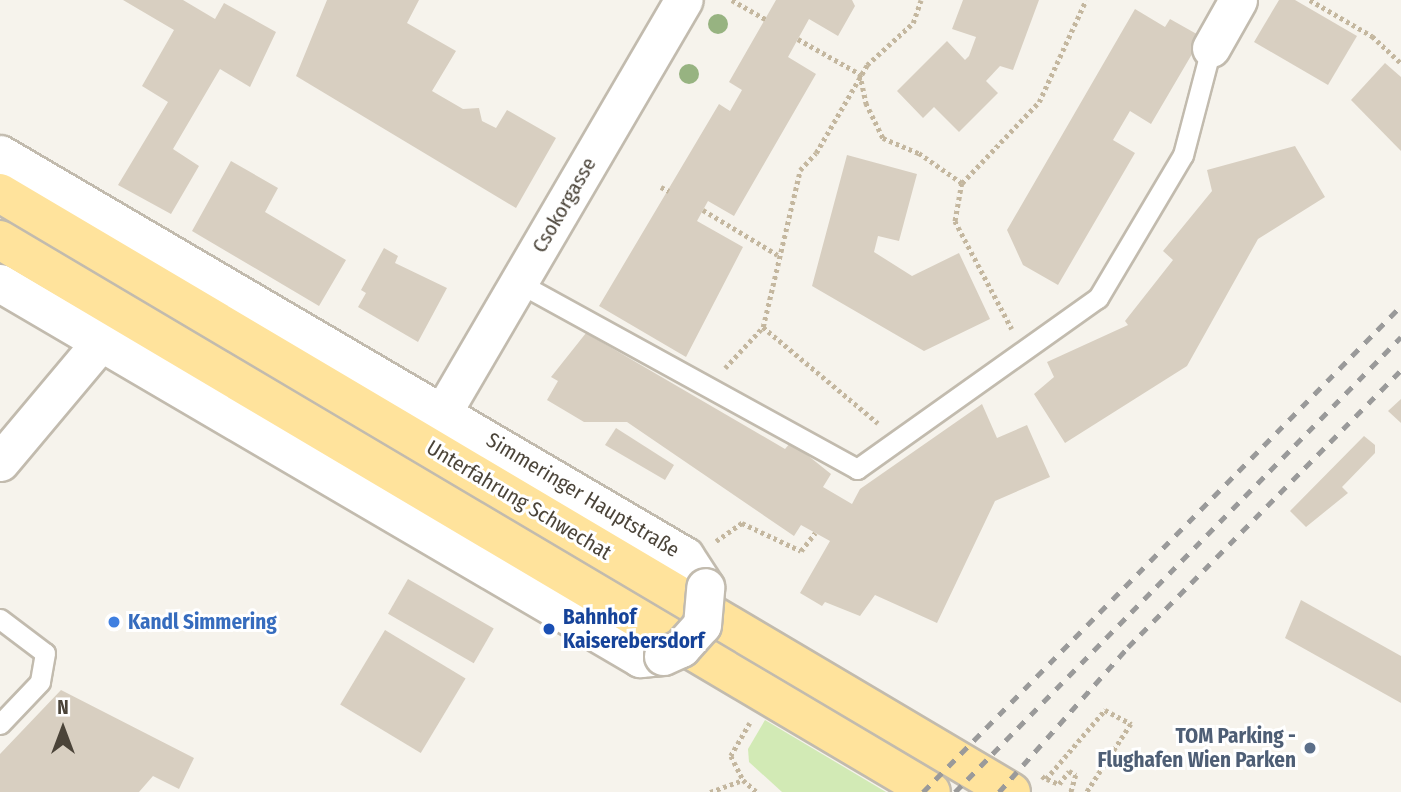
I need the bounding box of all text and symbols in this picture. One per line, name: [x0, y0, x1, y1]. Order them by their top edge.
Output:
street label: Csokorgasse: [527, 153, 601, 257]
street label: Simmeringer Hauptstraße: [482, 427, 684, 563]
street label: Unterfahrung Schwechat: [422, 435, 616, 565]
place label: Bahnhof Kaiserebersdorf: [563, 604, 704, 654]
place label: Kandl Simmering: [128, 609, 277, 635]
marker: Kandl Simmering: [106, 614, 122, 630]
marker: Bahnhof Kaiserebersdorf: [541, 621, 557, 637]
north arrow: [28, 694, 98, 764]
text: N: [57, 696, 69, 719]
place label: TOM Parking - Flughafen Wien Parken: [1097, 723, 1296, 773]
marker: TOM Parking - Flughafen Wien Parken: [1302, 740, 1318, 756]

